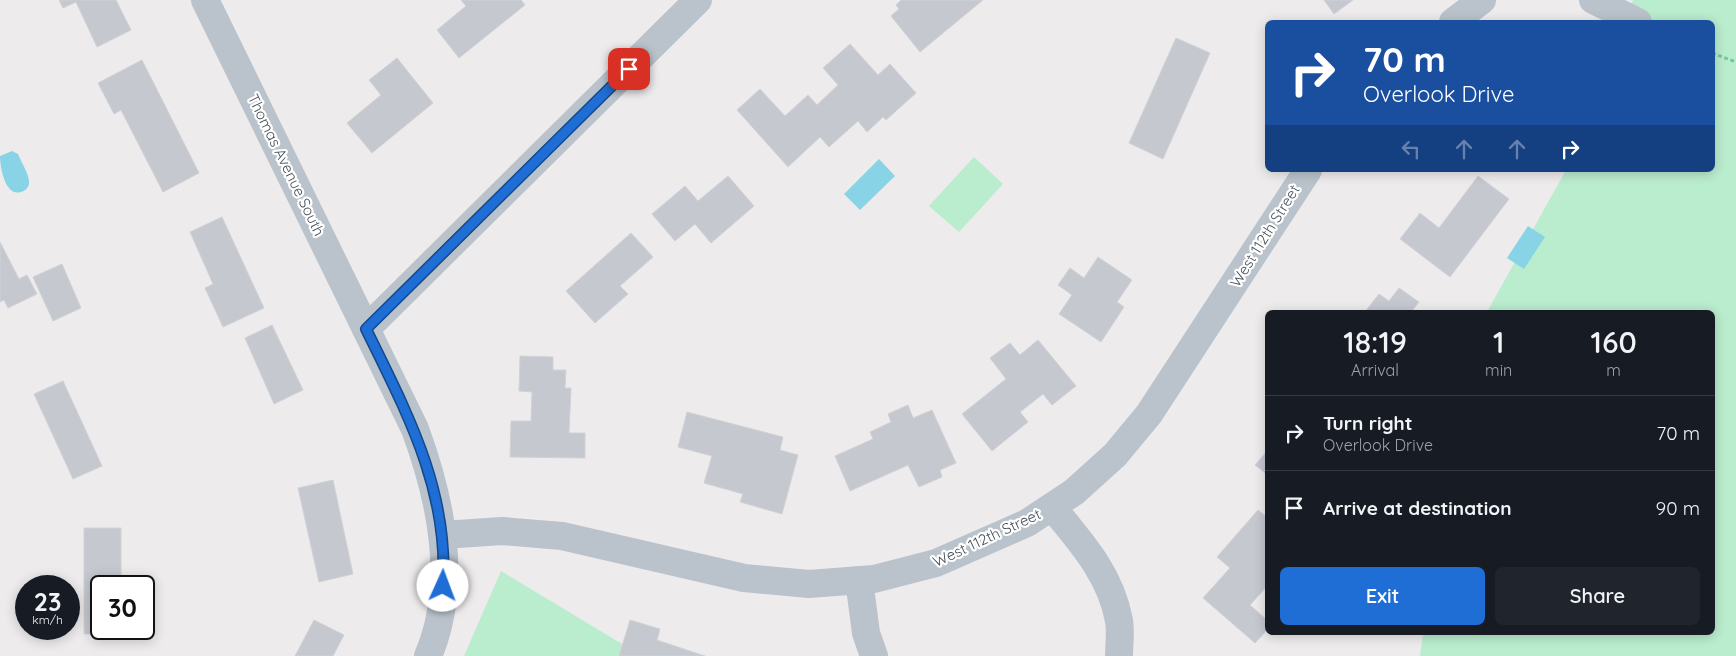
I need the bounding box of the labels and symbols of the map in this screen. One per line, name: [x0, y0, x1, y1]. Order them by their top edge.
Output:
pin: [608, 48, 650, 90]
street label: Thomas Avenue South: [244, 91, 329, 239]
street label: West 112th Street: [1226, 181, 1304, 290]
street label: West 112th Street: [930, 504, 1044, 571]
position arrow: [416, 559, 468, 611]
speed limit sign: 30: [90, 575, 155, 640]

